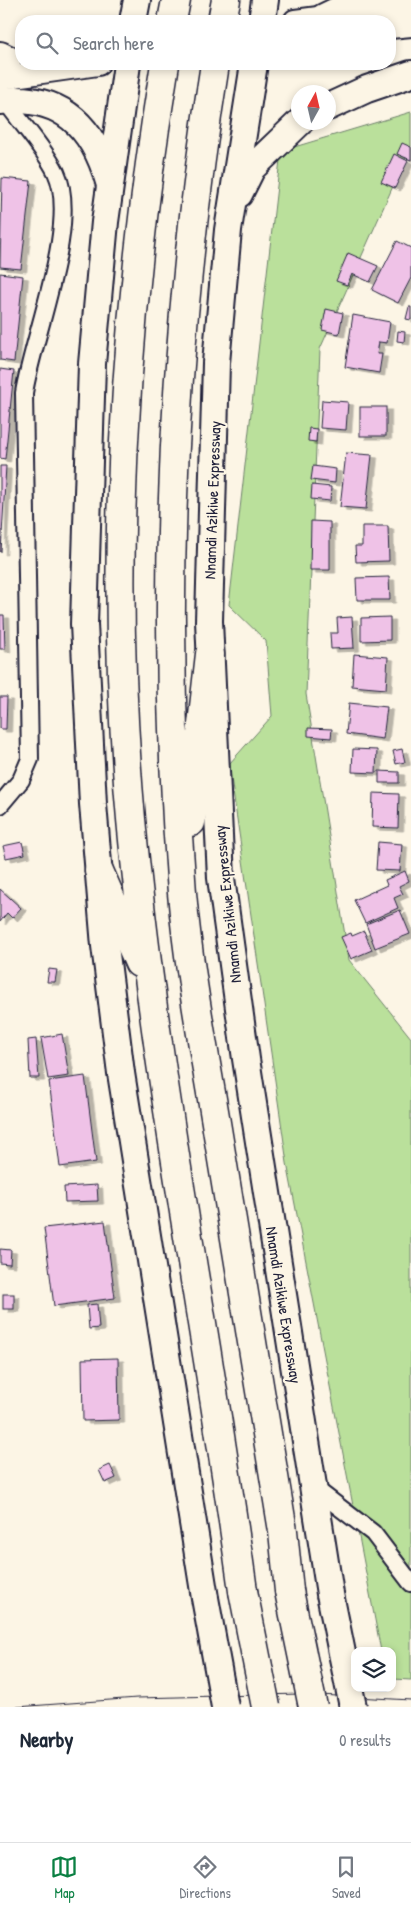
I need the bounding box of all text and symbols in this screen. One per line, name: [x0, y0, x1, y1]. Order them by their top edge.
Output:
search box: [15, 15, 396, 70]
icon: search: [33, 29, 61, 57]
text: Search here: [73, 30, 154, 56]
north arrow: [291, 85, 336, 130]
street label: Nnamdi Azikiwe Expressway: [198, 420, 226, 580]
street label: Nnamdi Azikiwe Expressway: [208, 824, 246, 984]
street label: Nnamdi Azikiwe Expressway: [261, 1225, 307, 1385]
map controls: [351, 1647, 396, 1692]
button: layers: [351, 1647, 396, 1692]
text: Nearby: [20, 1725, 73, 1754]
text: 0 results: [339, 1729, 391, 1751]
tab: Map: [50, 1853, 78, 1902]
tab: Directions: [179, 1853, 231, 1902]
tab: Saved: [332, 1853, 361, 1902]

